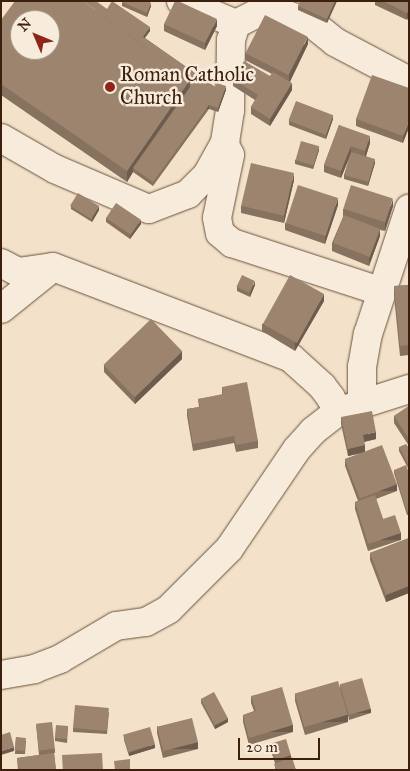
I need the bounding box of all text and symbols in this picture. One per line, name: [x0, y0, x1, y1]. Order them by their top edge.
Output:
north arrow: [10, 10, 60, 60]
text: N: [15, 15, 35, 35]
place label: Roman Catholic Church: [120, 63, 254, 110]
marker: Roman Catholic Church: [104, 81, 116, 93]
scale bar: [240, 728, 322, 760]
text: 20 m: [246, 738, 278, 756]

